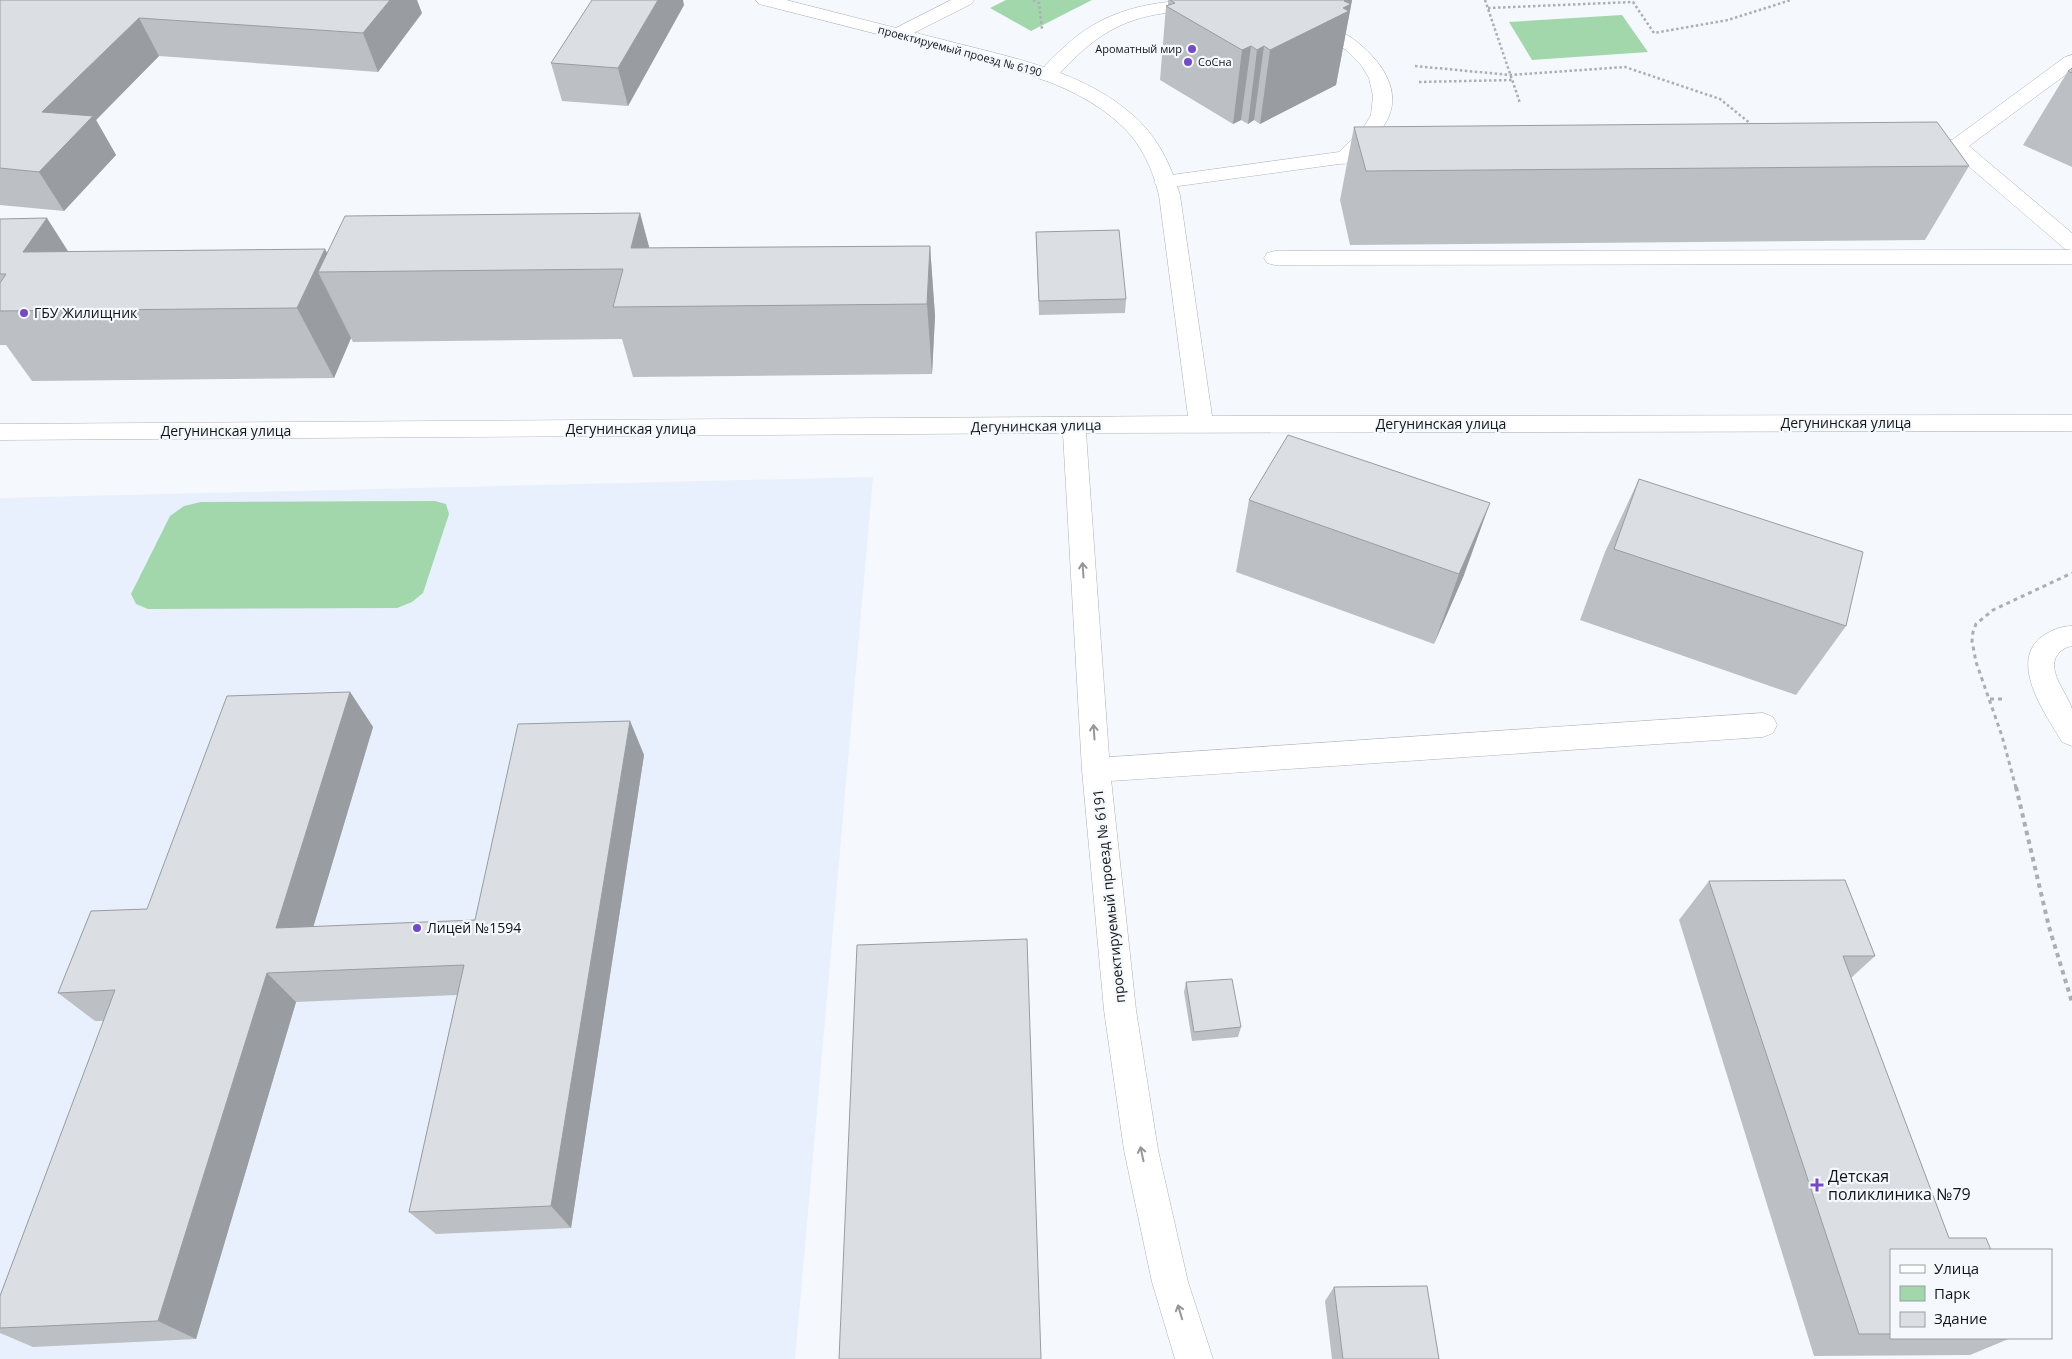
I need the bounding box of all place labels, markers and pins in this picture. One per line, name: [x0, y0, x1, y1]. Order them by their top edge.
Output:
place label: Ароматный мир: [1095, 41, 1182, 56]
marker: Ароматный мир: [1186, 43, 1198, 55]
place label: СоСна: [1198, 54, 1232, 69]
marker: СоСна: [1182, 56, 1194, 68]
place label: ГБУ Жилищник: [34, 303, 138, 322]
marker: ГБУ Жилищник: [18, 307, 30, 319]
place label: Лицей №1594: [427, 918, 521, 937]
marker: Лицей №1594: [411, 922, 423, 934]
place label: Детская поликлиника №79: [1828, 1165, 1971, 1205]
marker: Детская поликлиника №79: [1810, 1178, 1824, 1192]

